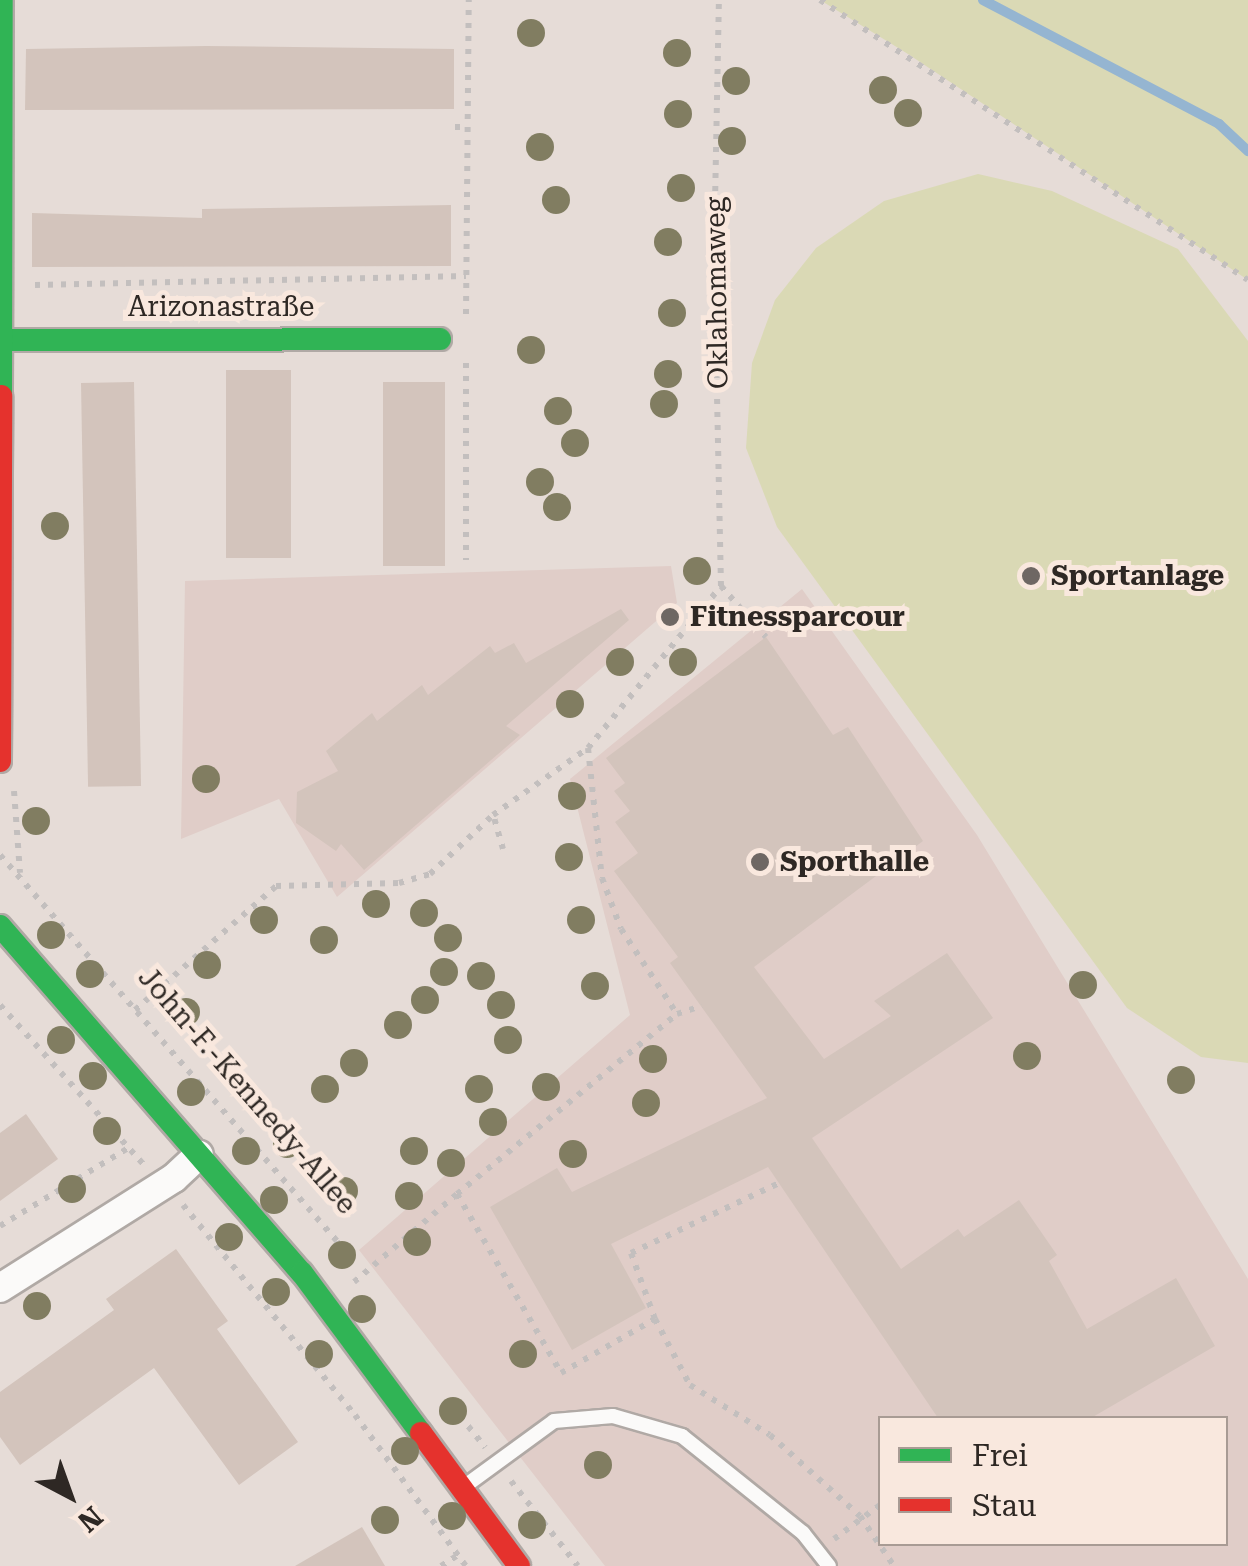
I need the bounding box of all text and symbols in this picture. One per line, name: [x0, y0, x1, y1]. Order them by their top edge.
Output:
street label: Oklahomaweg: [699, 197, 735, 389]
street label: Arizonastraße: [128, 290, 314, 324]
place label: Sportanlage: [1051, 559, 1224, 593]
marker: Sportanlage: [1020, 565, 1042, 587]
place label: Fitnessparcour: [690, 600, 905, 634]
marker: Fitnessparcour: [659, 606, 681, 628]
place label: Sporthalle: [780, 845, 929, 879]
marker: Sporthalle: [749, 851, 771, 873]
street label: John-F.-Kennedy-Allee: [131, 961, 363, 1221]
legend: [878, 1416, 1228, 1546]
text: Frei: [972, 1438, 1028, 1473]
north arrow: [20, 1446, 120, 1546]
text: Stau: [972, 1488, 1036, 1523]
text: N: [71, 1499, 109, 1539]

